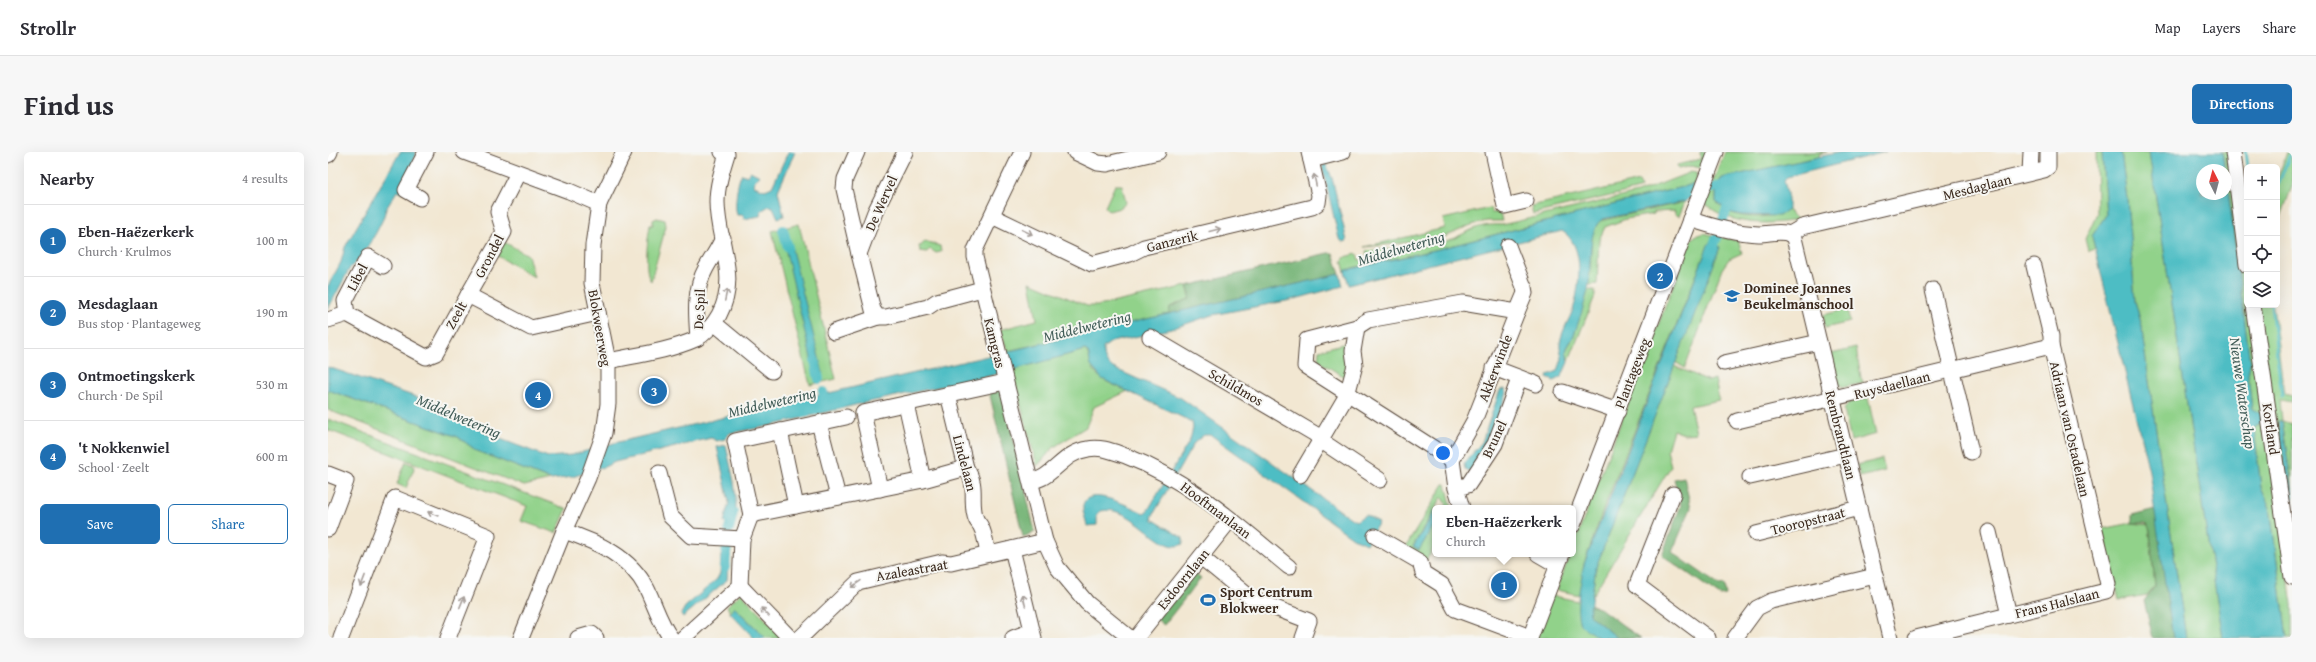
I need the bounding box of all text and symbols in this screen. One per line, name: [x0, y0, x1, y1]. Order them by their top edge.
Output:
text: Strollr: [20, 14, 76, 42]
text: Map: [2155, 18, 2181, 38]
text: Layers: [2203, 18, 2241, 38]
text: Share: [2263, 18, 2296, 38]
text: Find us: [24, 84, 114, 125]
button: Directions: [2192, 84, 2292, 124]
north arrow: [2196, 164, 2232, 200]
map controls: [2244, 164, 2280, 308]
button: +: [2244, 164, 2280, 200]
text: Nearby: [40, 166, 94, 191]
text: 4 results: [242, 169, 288, 188]
street label: Mesdaglaan: [1941, 169, 2013, 205]
street label: De Wervel: [860, 172, 902, 234]
one-way arrow: [1311, 174, 1319, 187]
button: −: [2244, 200, 2280, 236]
text: Eben-Haëzerkerk: [78, 221, 194, 242]
street label: Ganzerik: [1144, 225, 1201, 257]
water label: Middelwetering: [1355, 225, 1447, 270]
one-way arrow: [1208, 226, 1221, 234]
one-way arrow: [1021, 229, 1033, 236]
text: 1: [50, 231, 56, 250]
text: 100 m: [256, 231, 288, 250]
street label: Grondel: [469, 231, 509, 281]
button: locate: [2244, 236, 2280, 272]
text: Church · Krulmos: [78, 242, 171, 261]
street label: Libel: [341, 260, 373, 294]
pin: 2: [1647, 261, 1673, 291]
button: layers: [2244, 272, 2280, 308]
place label: Dominee Joannes Beukelmanschool: [1744, 278, 1854, 314]
school or university icon: Dominee Joannes Beukelmanschool: [1723, 287, 1741, 305]
street label: Blokweerweg: [583, 288, 617, 368]
street label: De Spil: [688, 288, 710, 330]
one-way arrow: [723, 289, 731, 302]
text: Mesdaglaan: [78, 293, 158, 314]
street label: Zeelt: [440, 297, 472, 333]
text: 2: [50, 303, 56, 322]
text: 190 m: [256, 303, 288, 322]
water label: Middelwetering: [1041, 305, 1133, 347]
text: Bus stop · Plantageweg: [78, 314, 201, 333]
street label: Kamgras: [979, 316, 1011, 370]
street label: Akkerwinde: [1473, 331, 1517, 405]
street label: Plantageweg: [1609, 335, 1655, 411]
water label: Nieuwe Waterschap: [2225, 336, 2261, 450]
street label: Adriaan van Ostadelaan: [2045, 359, 2095, 499]
street label: Schildmos: [1205, 363, 1267, 411]
text: Ontmoetingskerk: [78, 365, 195, 386]
street label: Ruysdaellaan: [1852, 366, 1932, 404]
text: 3: [50, 375, 56, 394]
text: 530 m: [256, 375, 288, 394]
pin: 3: [641, 376, 667, 406]
pin: 4: [525, 380, 551, 410]
water label: Middelwetering: [726, 382, 818, 422]
text: Church · De Spil: [78, 386, 163, 405]
street label: Rembrandtlaan: [1820, 388, 1862, 482]
water label: Middelwetering: [414, 389, 505, 443]
street label: Kortland: [2257, 402, 2285, 457]
street label: Brunel: [1477, 417, 1511, 461]
street label: Lindelaan: [948, 433, 982, 494]
text: 't Nokkenwiel: [78, 437, 170, 458]
your location: [1433, 443, 1453, 463]
text: 4: [50, 447, 56, 466]
text: 600 m: [256, 447, 288, 466]
text: School · Zeelt: [78, 458, 149, 477]
street label: Hooftmanlaan: [1176, 477, 1256, 543]
street label: Tooropstraat: [1769, 502, 1847, 540]
button: Save: [40, 504, 160, 544]
button: Share: [168, 504, 288, 544]
popup: [1432, 505, 1576, 557]
one-way arrow: [428, 509, 440, 517]
text: Eben-Haëzerkerk: [1446, 511, 1562, 532]
text: Church: [1446, 532, 1486, 551]
street label: Esdoornlaan: [1152, 544, 1214, 614]
street label: Azaleastraat: [874, 554, 950, 586]
pin: 1: [1491, 570, 1517, 600]
one-way arrow: [358, 575, 366, 587]
one-way arrow: [851, 580, 862, 588]
place label: Sport Centrum Blokweer: [1220, 582, 1312, 618]
street label: Frans Halslaan: [2013, 583, 2101, 623]
sports icon: Sport Centrum Blokweer: [1199, 591, 1217, 609]
one-way arrow: [1019, 594, 1027, 607]
one-way arrow: [459, 596, 467, 608]
one-way arrow: [760, 607, 770, 617]

